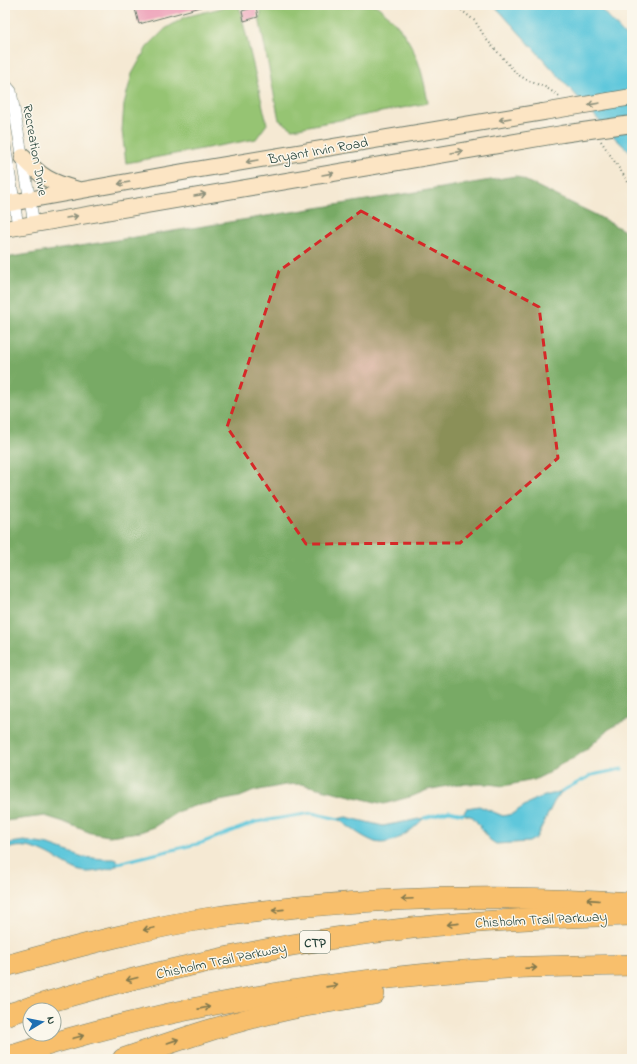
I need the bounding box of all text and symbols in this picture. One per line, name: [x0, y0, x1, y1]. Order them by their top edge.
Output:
one-way arrow: [587, 100, 600, 108]
street label: Recreation Drive: [16, 103, 53, 198]
one-way arrow: [499, 115, 512, 123]
street label: Bryant Irvin Road: [266, 132, 370, 172]
one-way arrow: [450, 148, 463, 156]
one-way arrow: [246, 157, 259, 165]
one-way arrow: [322, 170, 335, 178]
one-way arrow: [118, 179, 131, 187]
one-way arrow: [193, 191, 206, 199]
one-way arrow: [65, 213, 78, 221]
one-way arrow: [401, 895, 414, 903]
one-way arrow: [587, 897, 600, 904]
one-way arrow: [272, 906, 285, 913]
street label: Chisholm Trail Parkway: [474, 907, 608, 935]
one-way arrow: [447, 921, 460, 928]
one-way arrow: [143, 926, 156, 934]
road number: CTP: [300, 931, 330, 953]
street label: Chisholm Trail Parkway: [154, 937, 289, 986]
one-way arrow: [524, 964, 537, 971]
one-way arrow: [126, 976, 139, 983]
one-way arrow: [325, 982, 338, 990]
north arrow: [22, 1002, 62, 1042]
one-way arrow: [197, 1003, 210, 1011]
text: N: [42, 1015, 59, 1025]
one-way arrow: [71, 1033, 84, 1040]
one-way arrow: [167, 1037, 180, 1044]

